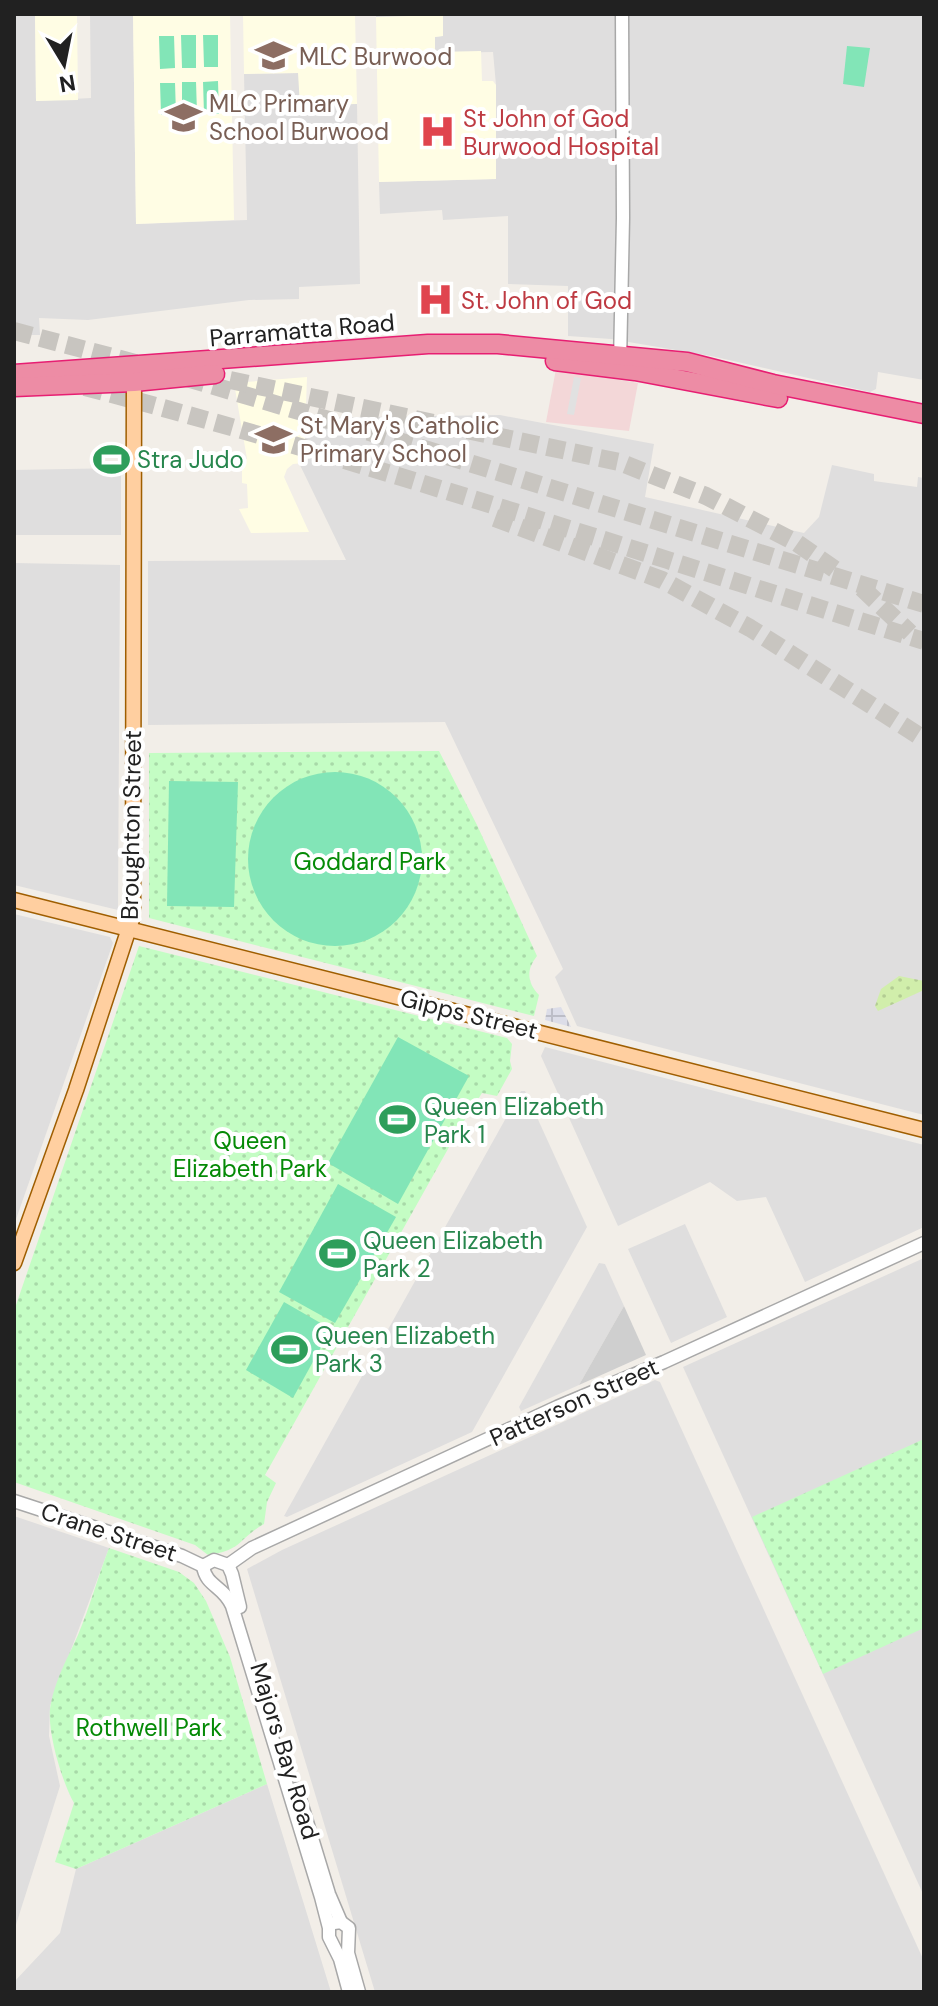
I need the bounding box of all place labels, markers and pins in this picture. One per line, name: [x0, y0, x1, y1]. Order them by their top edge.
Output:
school or university icon: MLC Burwood: [254, 37, 292, 75]
place label: MLC Burwood: [299, 41, 452, 72]
place label: MLC Primary School Burwood: [209, 88, 389, 147]
school or university icon: MLC Primary School Burwood: [164, 98, 202, 136]
place label: St John of God Burwood Hospital: [463, 103, 659, 162]
hospital icon: St John of God Burwood Hospital: [418, 113, 456, 151]
hospital icon: St. John of God: [416, 281, 454, 319]
place label: St. John of God: [461, 285, 632, 316]
place label: St Mary's Catholic Primary School: [300, 410, 500, 469]
school or university icon: St Mary's Catholic Primary School: [255, 420, 293, 458]
sports icon: Stra Judo: [92, 440, 130, 478]
place label: Stra Judo: [137, 444, 244, 475]
place label: Queen Elizabeth Park 1: [424, 1091, 604, 1150]
sports icon: Queen Elizabeth Park 1: [379, 1101, 417, 1139]
place label: Queen Elizabeth Park 2: [363, 1225, 543, 1284]
sports icon: Queen Elizabeth Park 2: [318, 1235, 356, 1273]
place label: Queen Elizabeth Park 3: [315, 1320, 495, 1379]
sports icon: Queen Elizabeth Park 3: [270, 1330, 308, 1368]

